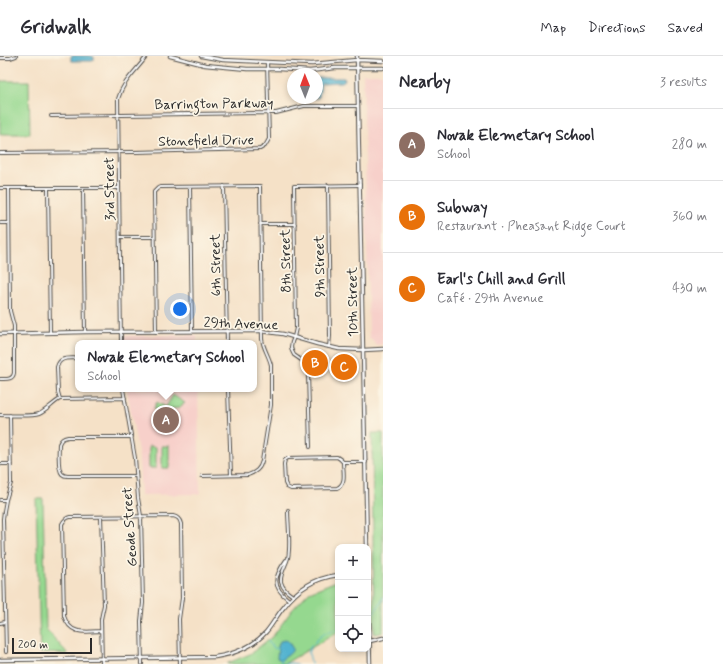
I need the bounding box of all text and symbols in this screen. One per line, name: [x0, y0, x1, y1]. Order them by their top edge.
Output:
text: Gridwalk: [20, 15, 91, 40]
text: Map: [540, 19, 566, 37]
text: Directions: [588, 19, 646, 37]
text: Saved: [668, 19, 703, 37]
north arrow: [287, 68, 323, 104]
text: Nearby: [399, 71, 451, 93]
text: 3 results: [660, 74, 707, 91]
street label: Barrington Parkway: [154, 94, 274, 116]
text: Novak Elemetary School: [437, 126, 594, 146]
street label: Stonefield Drive: [158, 131, 254, 151]
text: A: [408, 136, 416, 153]
text: 280 m: [672, 136, 707, 153]
text: School: [437, 146, 471, 163]
street label: 3rd Street: [100, 157, 120, 221]
text: Subway: [437, 198, 488, 218]
text: B: [408, 208, 416, 225]
text: 360 m: [672, 208, 707, 225]
text: Restaurant · Pheasant Ridge Court: [437, 218, 626, 235]
street label: 8th Street: [276, 228, 296, 293]
street label: 6th Street: [206, 233, 226, 297]
street label: 9th Street: [310, 234, 330, 297]
street label: 10th Street: [343, 266, 363, 337]
text: Earl's Chill and Grill: [437, 270, 565, 290]
text: C: [407, 280, 417, 297]
text: 430 m: [672, 280, 707, 297]
text: Café · 29th Avenue: [437, 290, 544, 307]
your location: [170, 299, 190, 319]
street label: 29th Avenue: [203, 314, 279, 334]
popup: [75, 340, 257, 392]
text: Novak Elemetary School: [87, 348, 245, 368]
pin: B: [302, 348, 328, 378]
pin: C: [331, 352, 357, 382]
text: School: [87, 368, 121, 385]
pin: A: [153, 405, 179, 435]
street label: Geode Street: [118, 486, 142, 567]
map controls: [335, 544, 371, 652]
button: +: [335, 544, 371, 580]
button: −: [335, 580, 371, 616]
button: locate: [335, 616, 371, 652]
scale bar: [12, 636, 92, 655]
text: 200 m: [18, 638, 48, 652]

